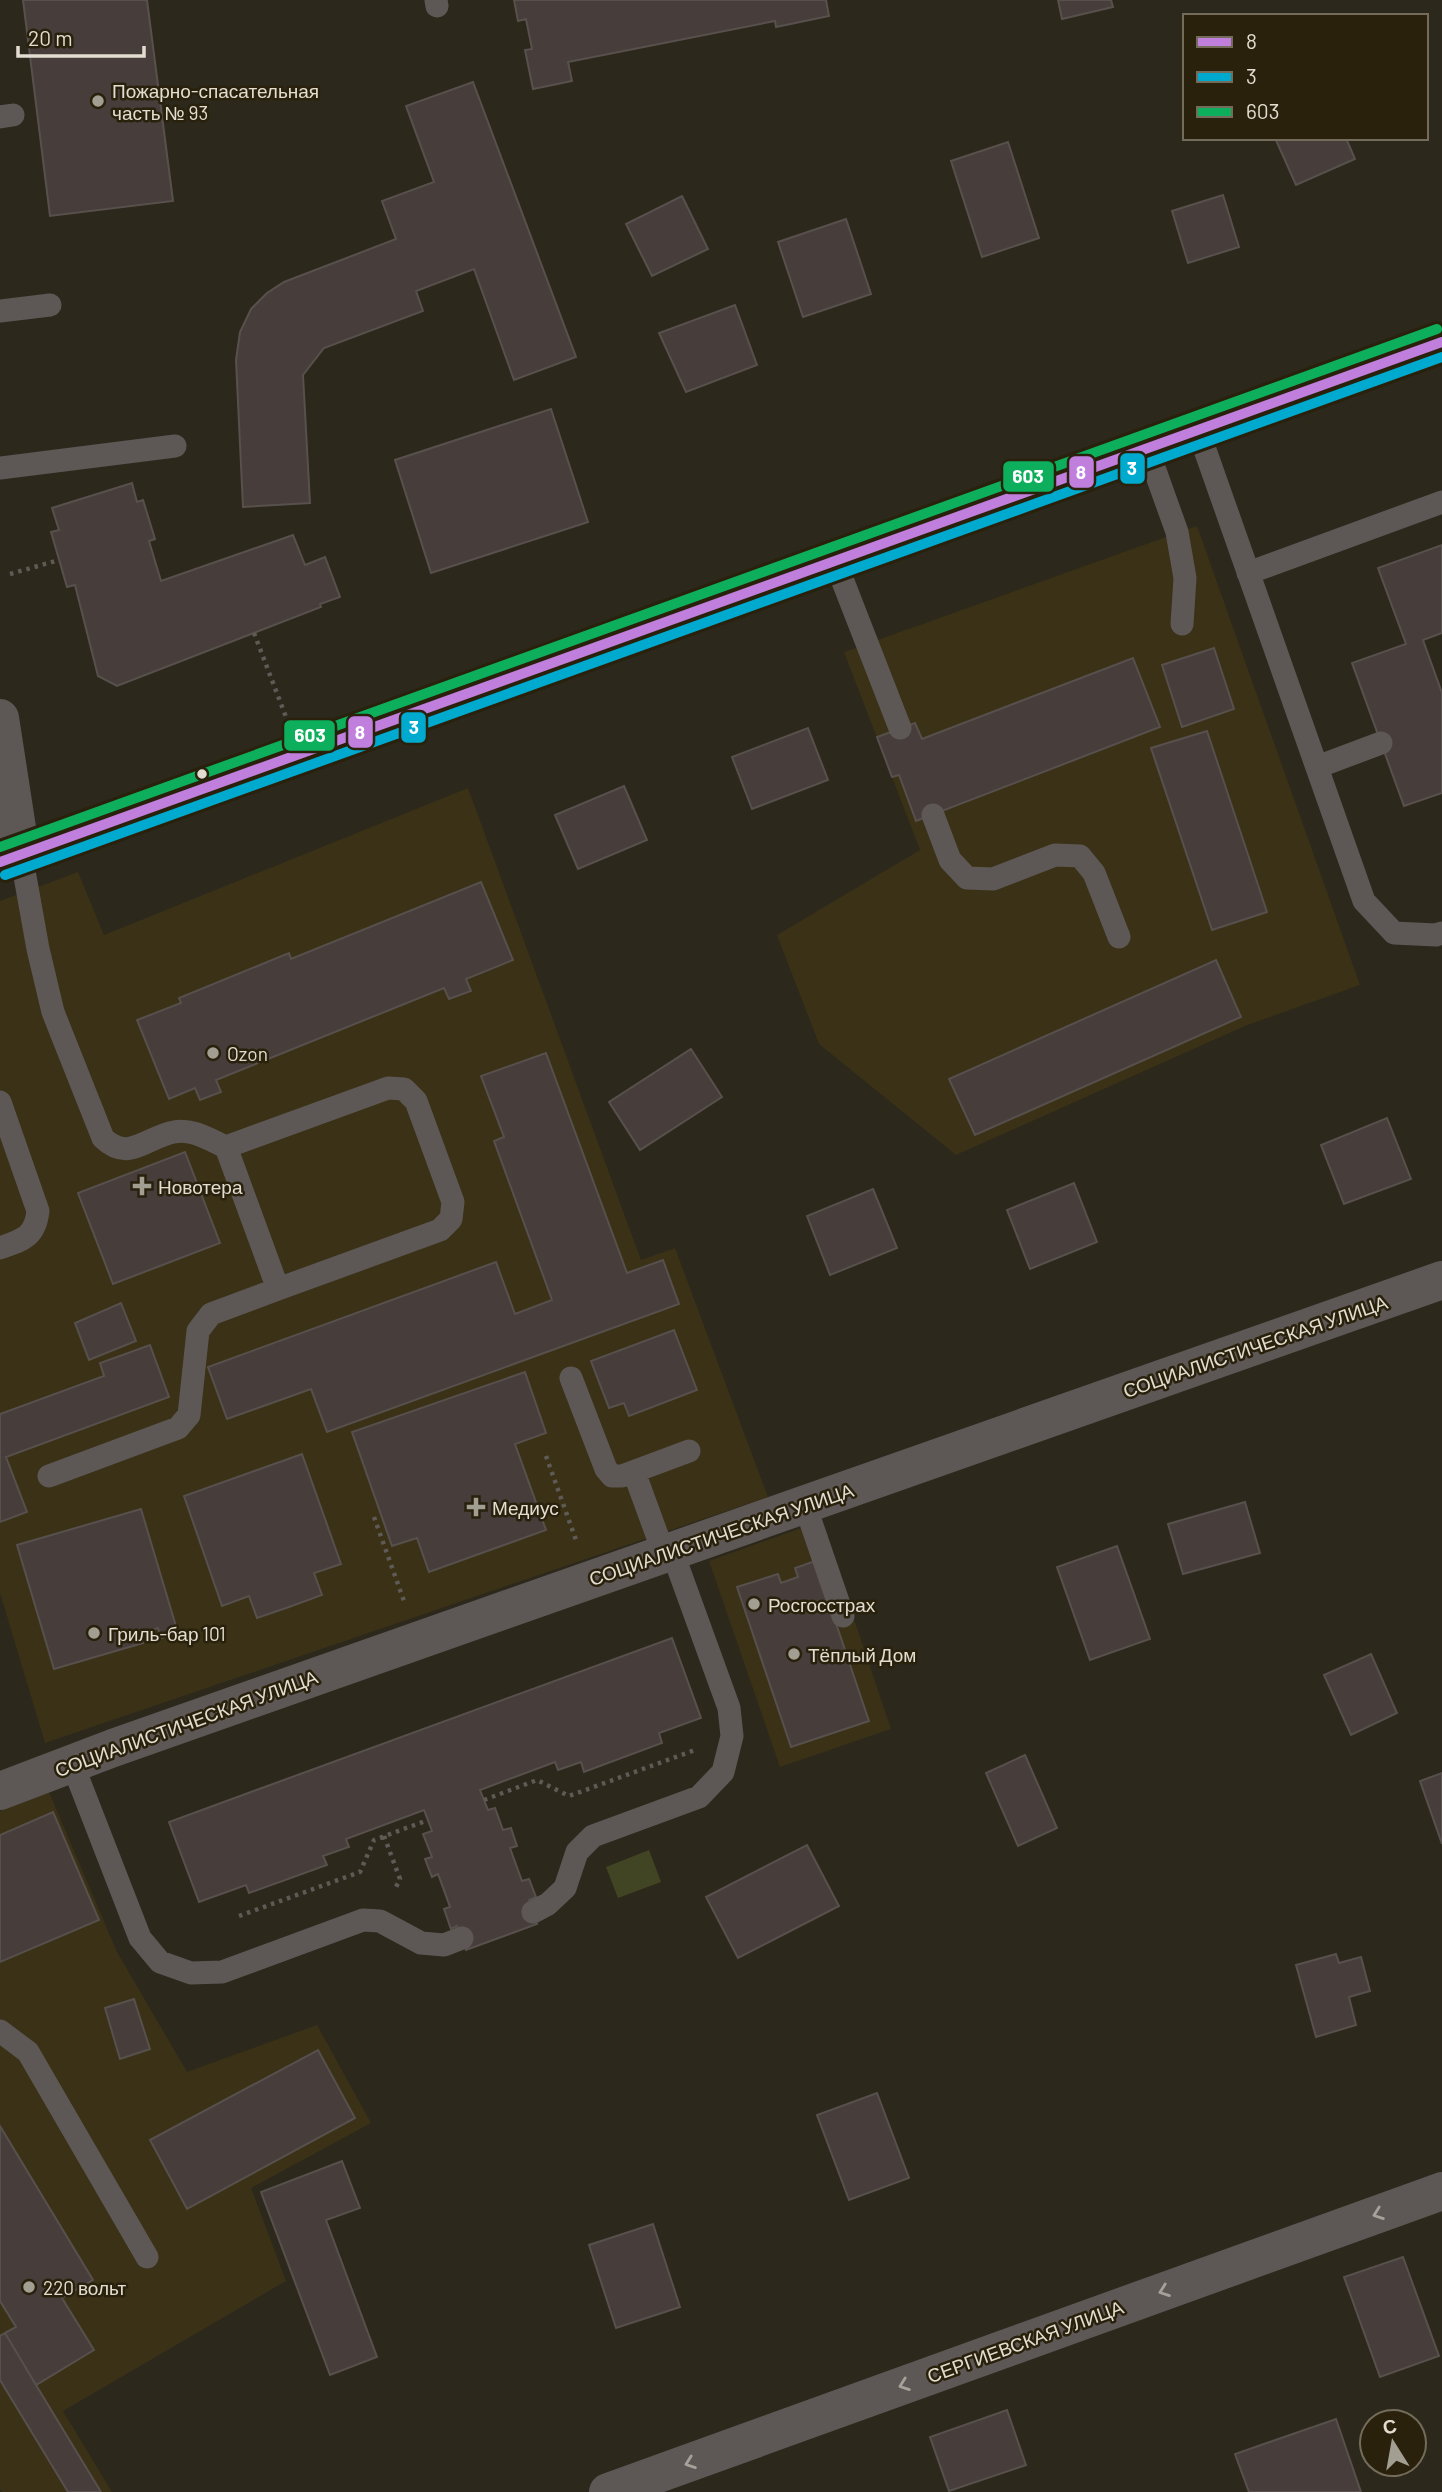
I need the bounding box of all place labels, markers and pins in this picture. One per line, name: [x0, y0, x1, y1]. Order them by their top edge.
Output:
place label: Пожарно-спасательная часть № 93: [112, 79, 319, 124]
marker: Пожарно-спасательная часть № 93: [90, 93, 106, 109]
unlabelled marker: [195, 767, 209, 781]
place label: Ozon: [227, 1042, 268, 1065]
marker: Ozon: [205, 1045, 221, 1061]
place label: Новотера: [158, 1175, 243, 1198]
marker: Новотера: [132, 1176, 152, 1196]
place label: Медиус: [492, 1496, 559, 1519]
marker: Медиус: [466, 1497, 486, 1517]
place label: Росгосстрах: [768, 1593, 876, 1616]
marker: Росгосстрах: [746, 1596, 762, 1612]
place label: Гриль-бар 101: [108, 1622, 226, 1645]
marker: Гриль-бар 101: [86, 1625, 102, 1641]
place label: Тёплый Дом: [808, 1643, 916, 1666]
marker: Тёплый Дом: [786, 1646, 802, 1662]
place label: 220 вольт: [43, 2276, 126, 2299]
marker: 220 вольт: [21, 2279, 37, 2295]

